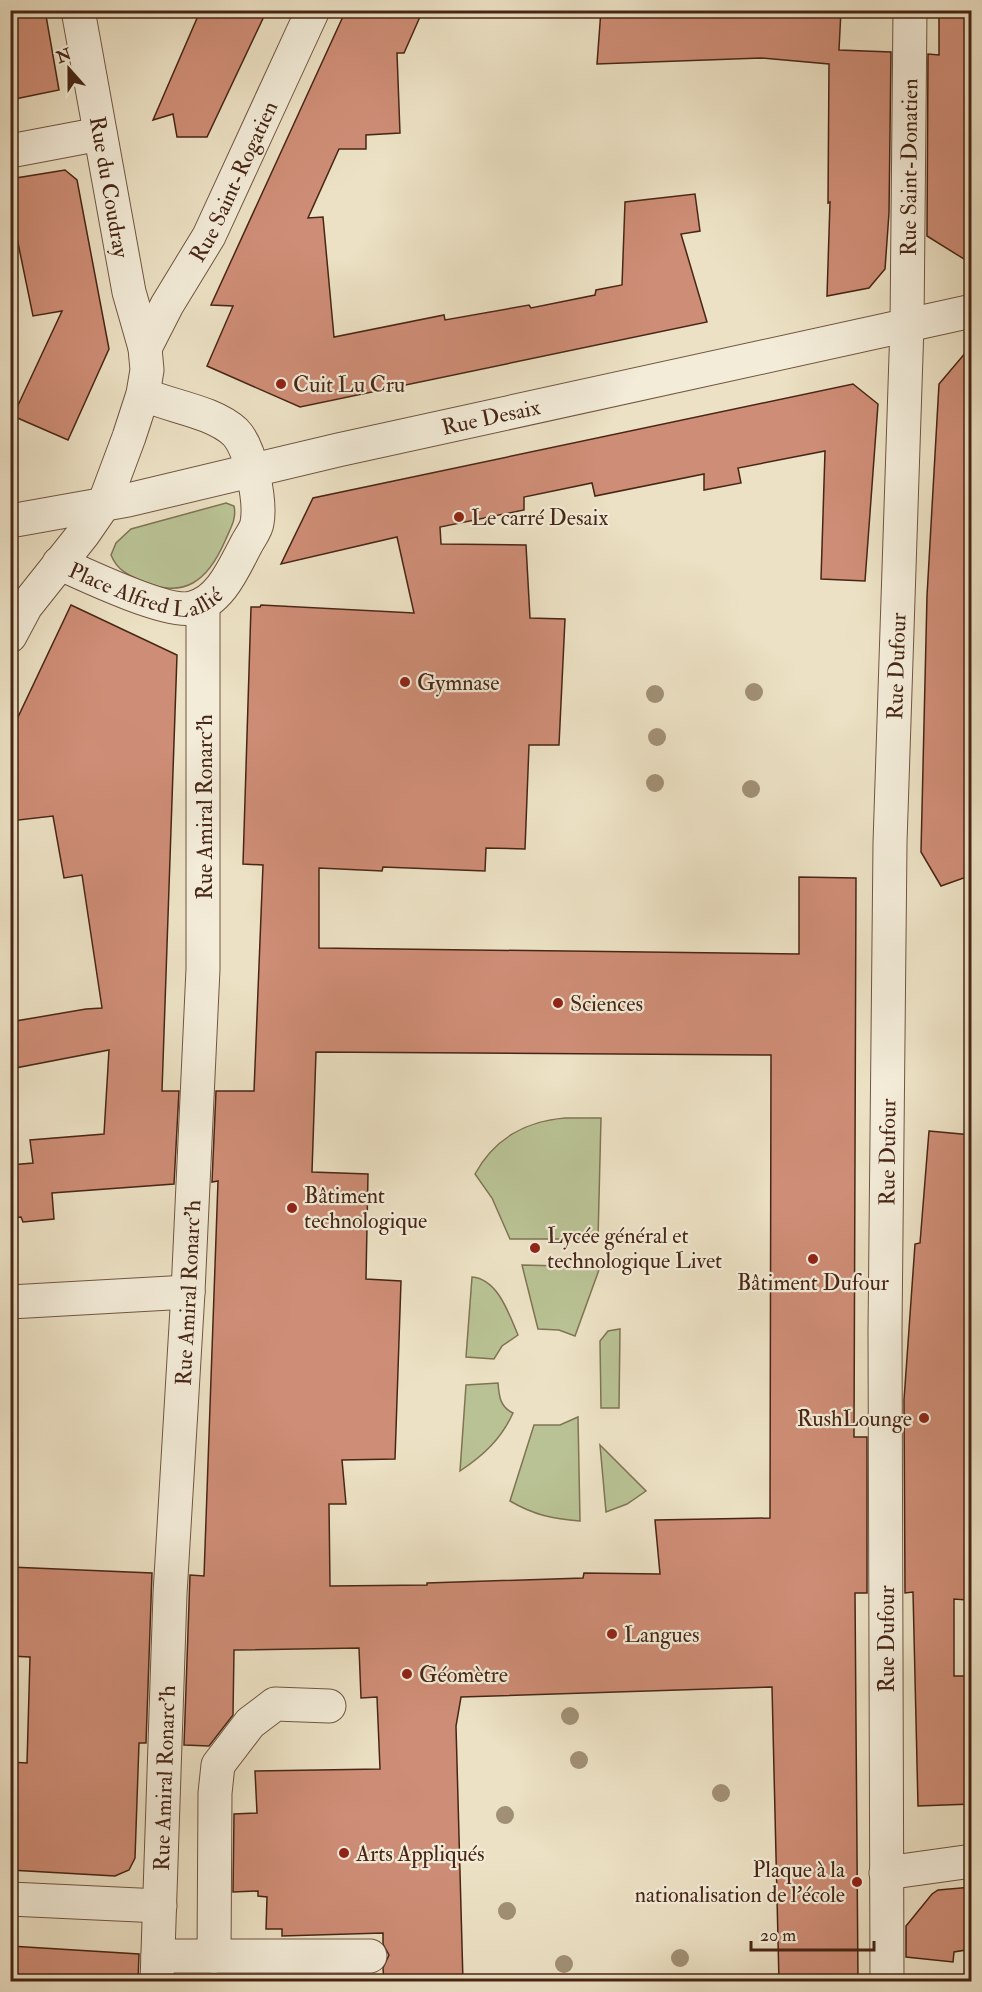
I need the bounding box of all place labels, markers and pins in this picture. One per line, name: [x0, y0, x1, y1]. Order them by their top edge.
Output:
place label: Cuit Lu Cru: [293, 371, 405, 399]
marker: Cuit Lu Cru: [274, 377, 288, 391]
place label: Le carré Desaix: [471, 504, 608, 532]
marker: Le carré Desaix: [452, 510, 466, 524]
place label: Gymnase: [417, 669, 499, 697]
marker: Gymnase: [398, 675, 412, 689]
place label: Sciences: [570, 990, 643, 1018]
marker: Sciences: [551, 996, 565, 1010]
place label: Bâtiment technologique: [304, 1182, 427, 1235]
marker: Bâtiment technologique: [285, 1201, 299, 1215]
place label: Lycée général et technologique Livet: [547, 1222, 722, 1275]
marker: Lycée général et technologique Livet: [528, 1241, 542, 1255]
marker: Bâtiment Dufour: [806, 1252, 820, 1266]
place label: Bâtiment Dufour: [737, 1269, 890, 1297]
place label: RushLounge: [797, 1405, 912, 1433]
marker: RushLounge: [917, 1411, 931, 1425]
place label: Langues: [624, 1621, 699, 1649]
marker: Langues: [605, 1627, 619, 1641]
place label: Géomètre: [419, 1661, 508, 1689]
marker: Géomètre: [400, 1667, 414, 1681]
place label: Arts Appliqués: [355, 1840, 485, 1869]
marker: Arts Appliqués: [337, 1846, 351, 1860]
place label: Plaque à la nationalisation de l'école: [635, 1856, 846, 1909]
marker: Plaque à la nationalisation de l'école: [850, 1875, 864, 1889]

